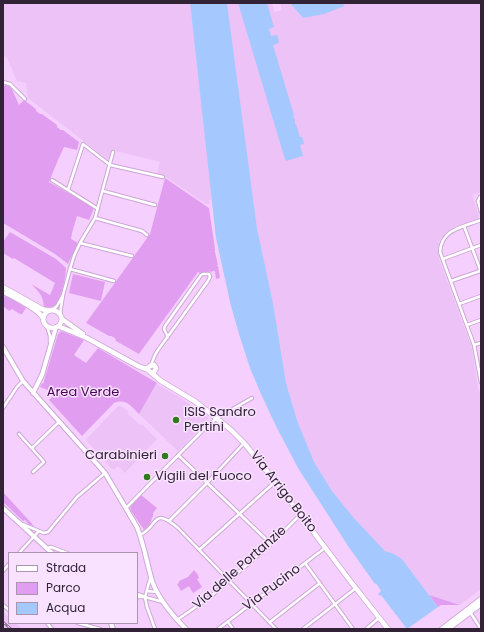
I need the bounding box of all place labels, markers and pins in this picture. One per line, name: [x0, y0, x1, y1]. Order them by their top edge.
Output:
place label: ISIS Sandro Pertini: [184, 405, 256, 436]
marker: ISIS Sandro Pertini: [171, 415, 181, 425]
place label: Carabinieri: [85, 448, 157, 464]
marker: Carabinieri: [160, 451, 170, 461]
place label: Vigili del Fuoco: [155, 469, 252, 485]
marker: Vigili del Fuoco: [142, 472, 152, 482]

